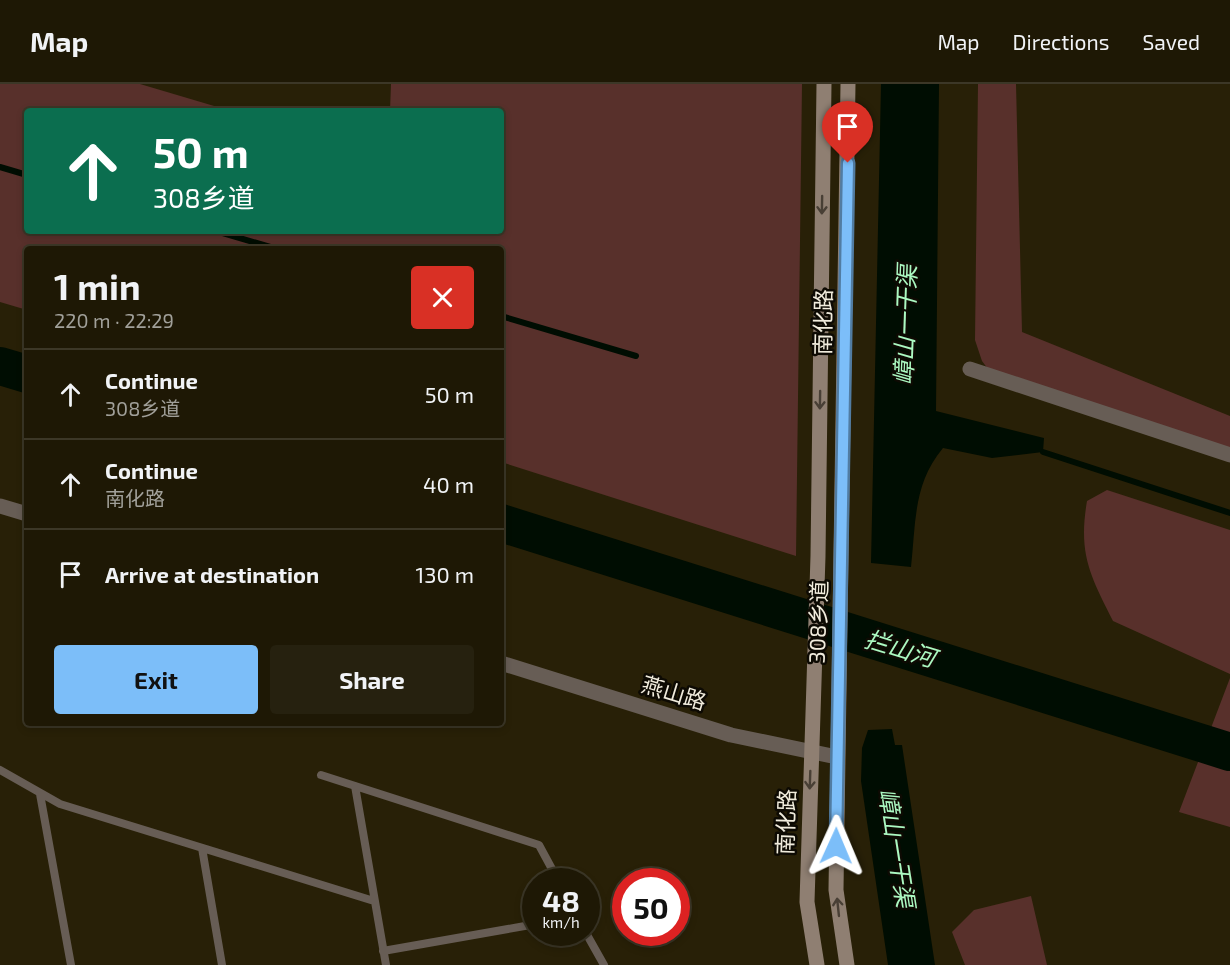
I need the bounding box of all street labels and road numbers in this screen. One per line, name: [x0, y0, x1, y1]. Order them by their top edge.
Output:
street label: 南化路: [808, 289, 836, 355]
street label: 308乡道: [803, 580, 831, 664]
street label: 燕山路: [639, 670, 710, 714]
street label: 南化路: [771, 789, 799, 855]

